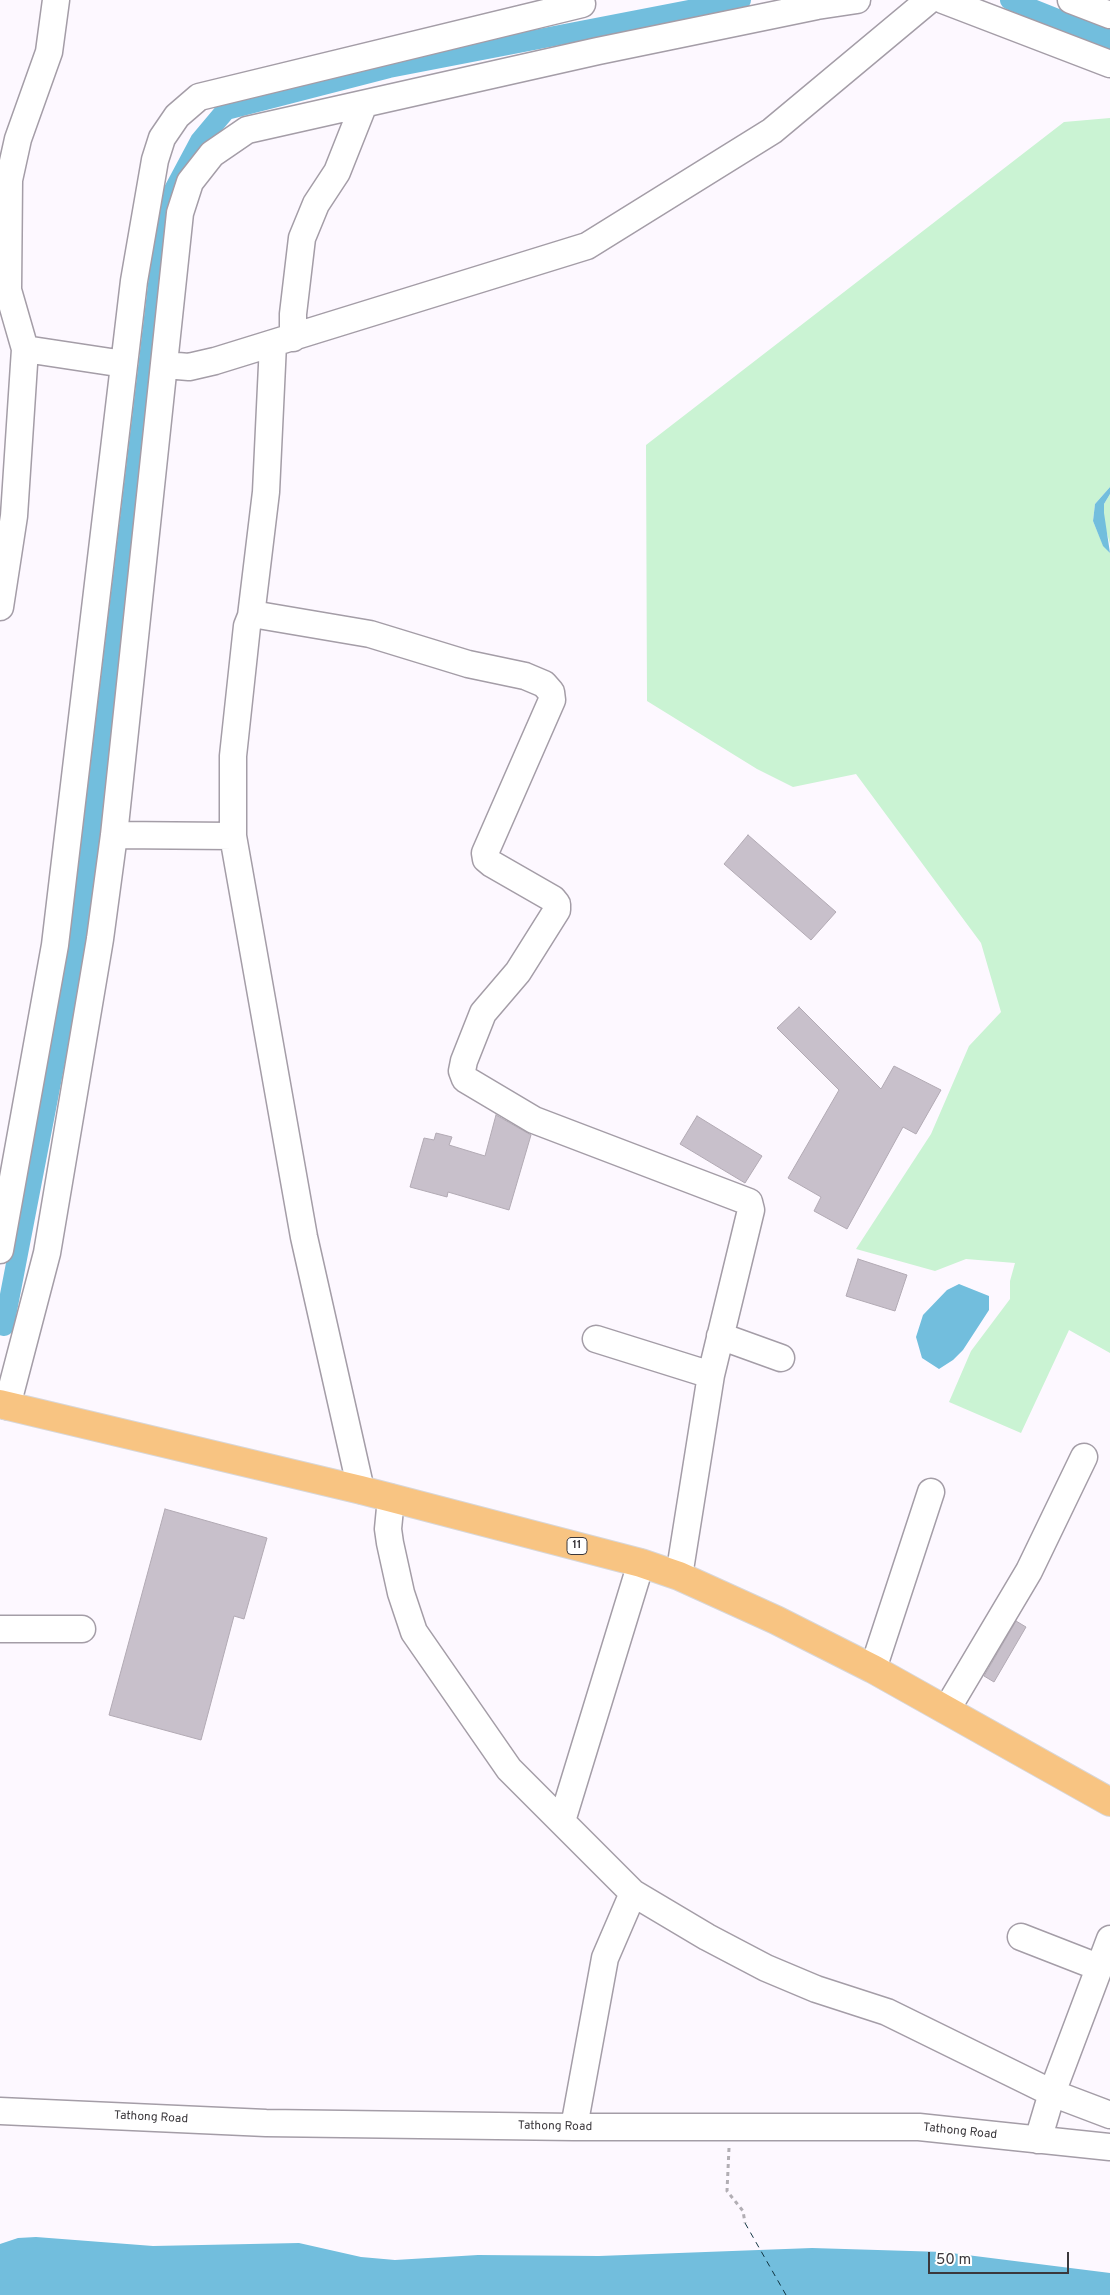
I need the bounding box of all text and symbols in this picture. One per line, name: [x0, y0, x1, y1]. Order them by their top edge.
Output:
road number: 11: [567, 1538, 587, 1554]
street label: Tathong Road: [113, 2109, 189, 2127]
street label: Tathong Road: [518, 2119, 592, 2135]
street label: Tathong Road: [922, 2121, 998, 2143]
scale bar: [930, 2242, 1071, 2274]
text: 50 m: [936, 2251, 971, 2270]

